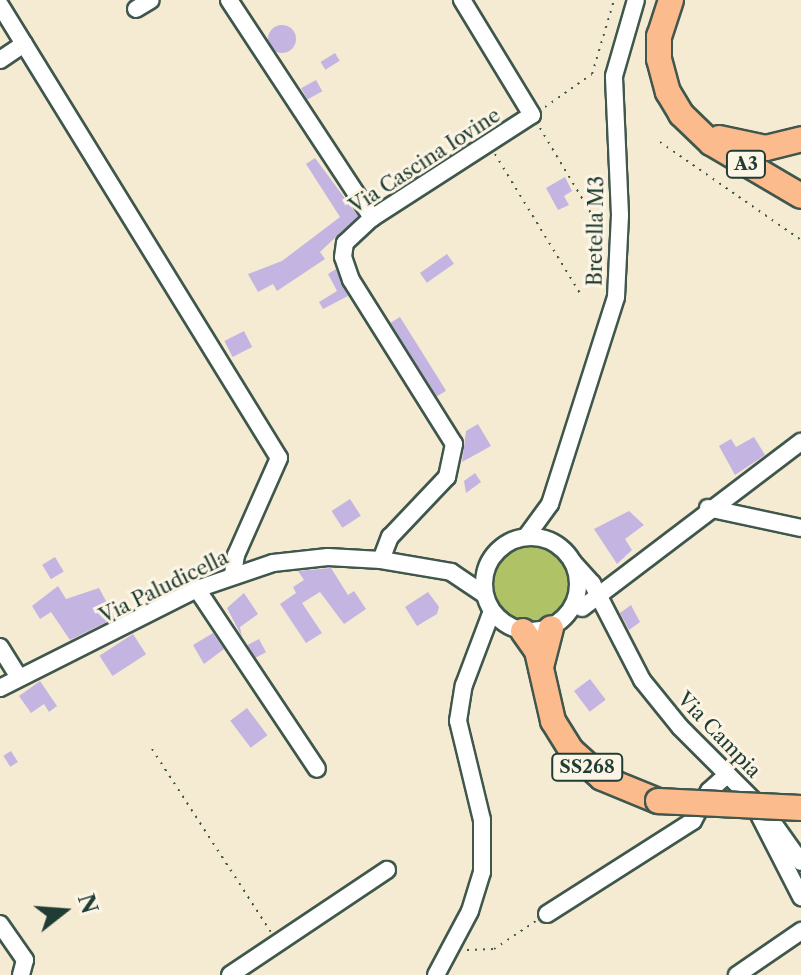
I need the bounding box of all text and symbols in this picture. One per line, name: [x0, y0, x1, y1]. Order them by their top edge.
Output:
street label: Via Cascina Iovine: [345, 103, 505, 219]
road number: A3: [724, 150, 768, 178]
street label: Bretella M3: [583, 176, 609, 286]
street label: Via Paludicella: [96, 545, 232, 629]
street label: Via Campia: [672, 687, 766, 783]
road number: SS268: [551, 753, 623, 781]
north arrow: [24, 871, 104, 951]
text: N: [72, 891, 103, 917]

